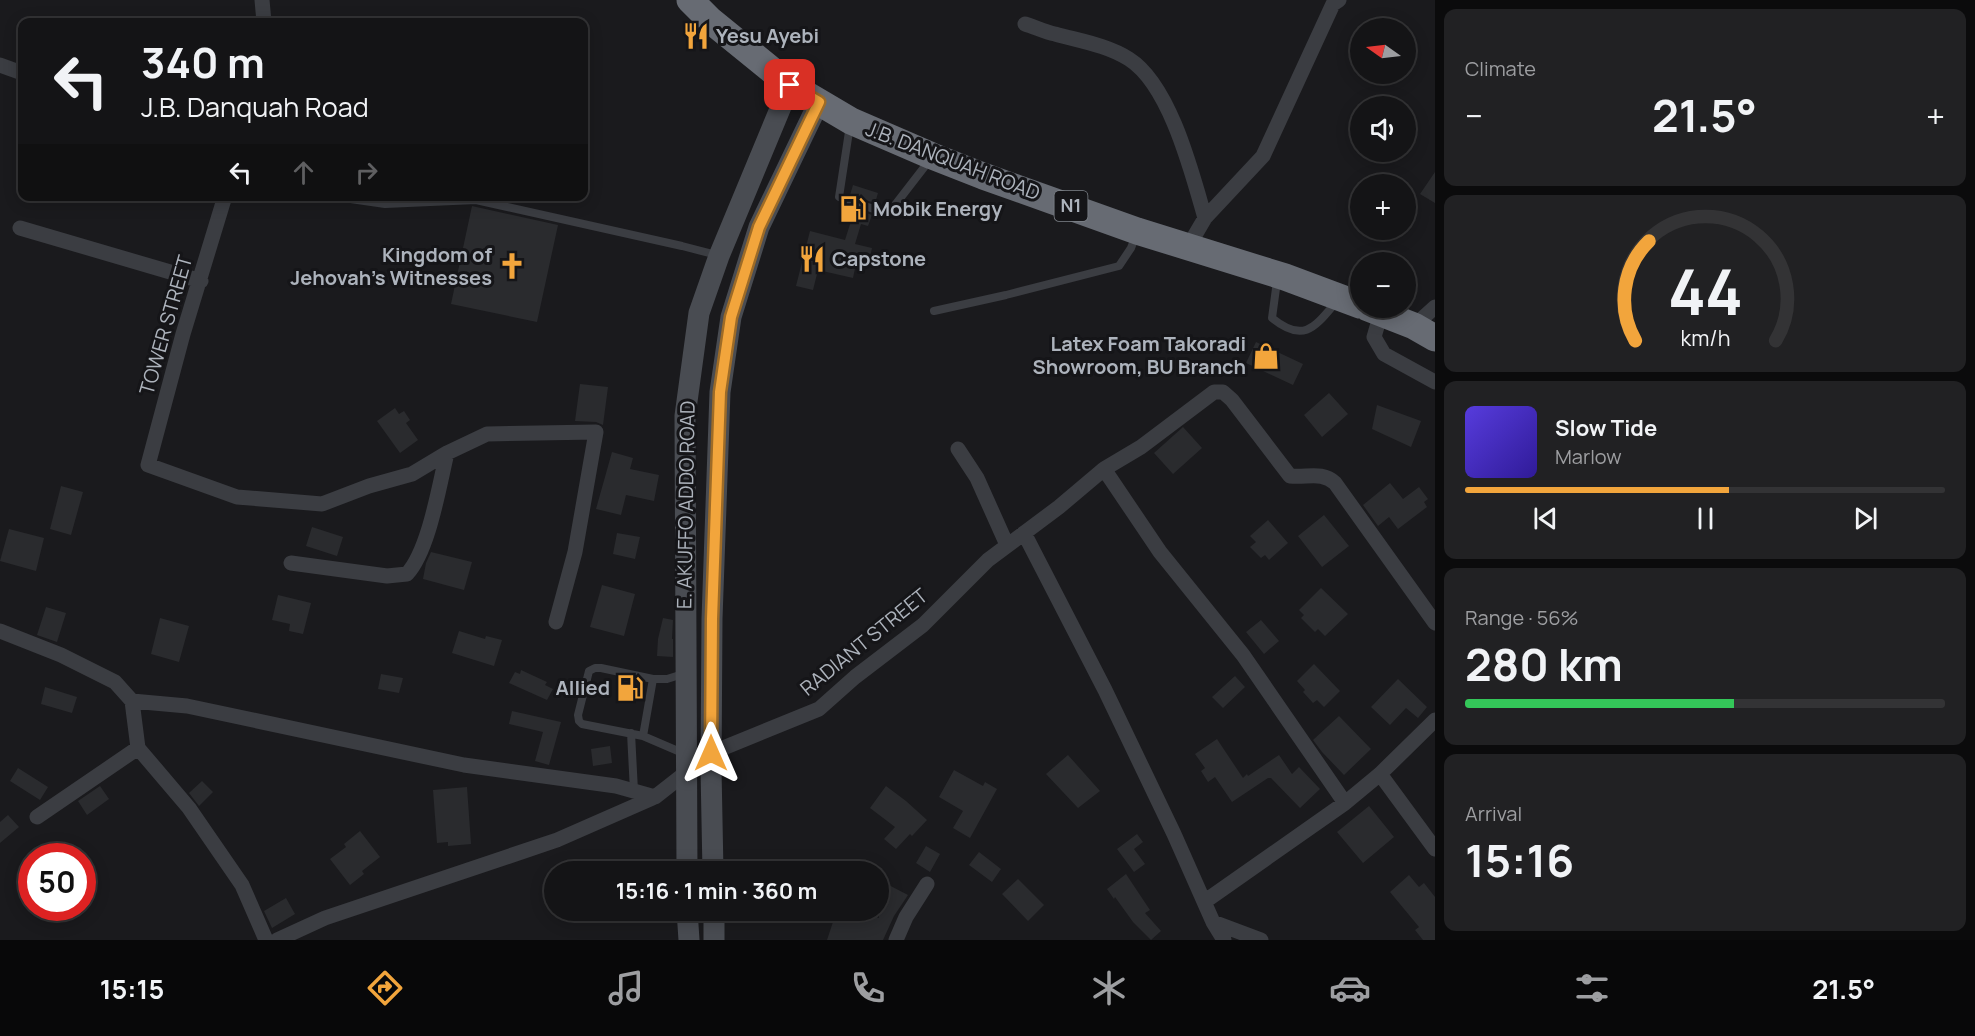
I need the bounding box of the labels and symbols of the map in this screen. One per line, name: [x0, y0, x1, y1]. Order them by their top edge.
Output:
north arrow: [1350, 18, 1416, 84]
restaurant icon: Yesu Ayebi: [681, 21, 711, 51]
place label: Yesu Ayebi: [716, 22, 819, 49]
pin: [764, 59, 815, 110]
street label: J.B. DANQUAH ROAD: [862, 115, 1044, 206]
road number: N1: [1054, 191, 1088, 221]
fuel station icon: Mobik Energy: [838, 194, 868, 224]
place label: Mobik Energy: [873, 195, 1003, 222]
place label: Kingdom of Jehovah's Witnesses: [290, 241, 492, 291]
restaurant icon: Capstone: [797, 244, 827, 274]
place label: Capstone: [832, 245, 926, 272]
church icon: Kingdom of Jehovah's Witnesses: [497, 251, 527, 281]
street label: TOWER STREET: [133, 252, 198, 398]
place label: Latex Foam Takoradi Showroom, BU Branch: [1033, 330, 1246, 380]
shop icon: Latex Foam Takoradi Showroom, BU Branch: [1251, 341, 1281, 371]
street label: E. AKUFFO ADDO ROAD: [670, 401, 701, 609]
street label: RADIANT STREET: [794, 582, 933, 701]
fuel station icon: Allied: [615, 673, 645, 703]
place label: Allied: [555, 674, 610, 701]
position arrow: [679, 721, 743, 785]
speed limit sign: 50: [18, 843, 96, 921]

